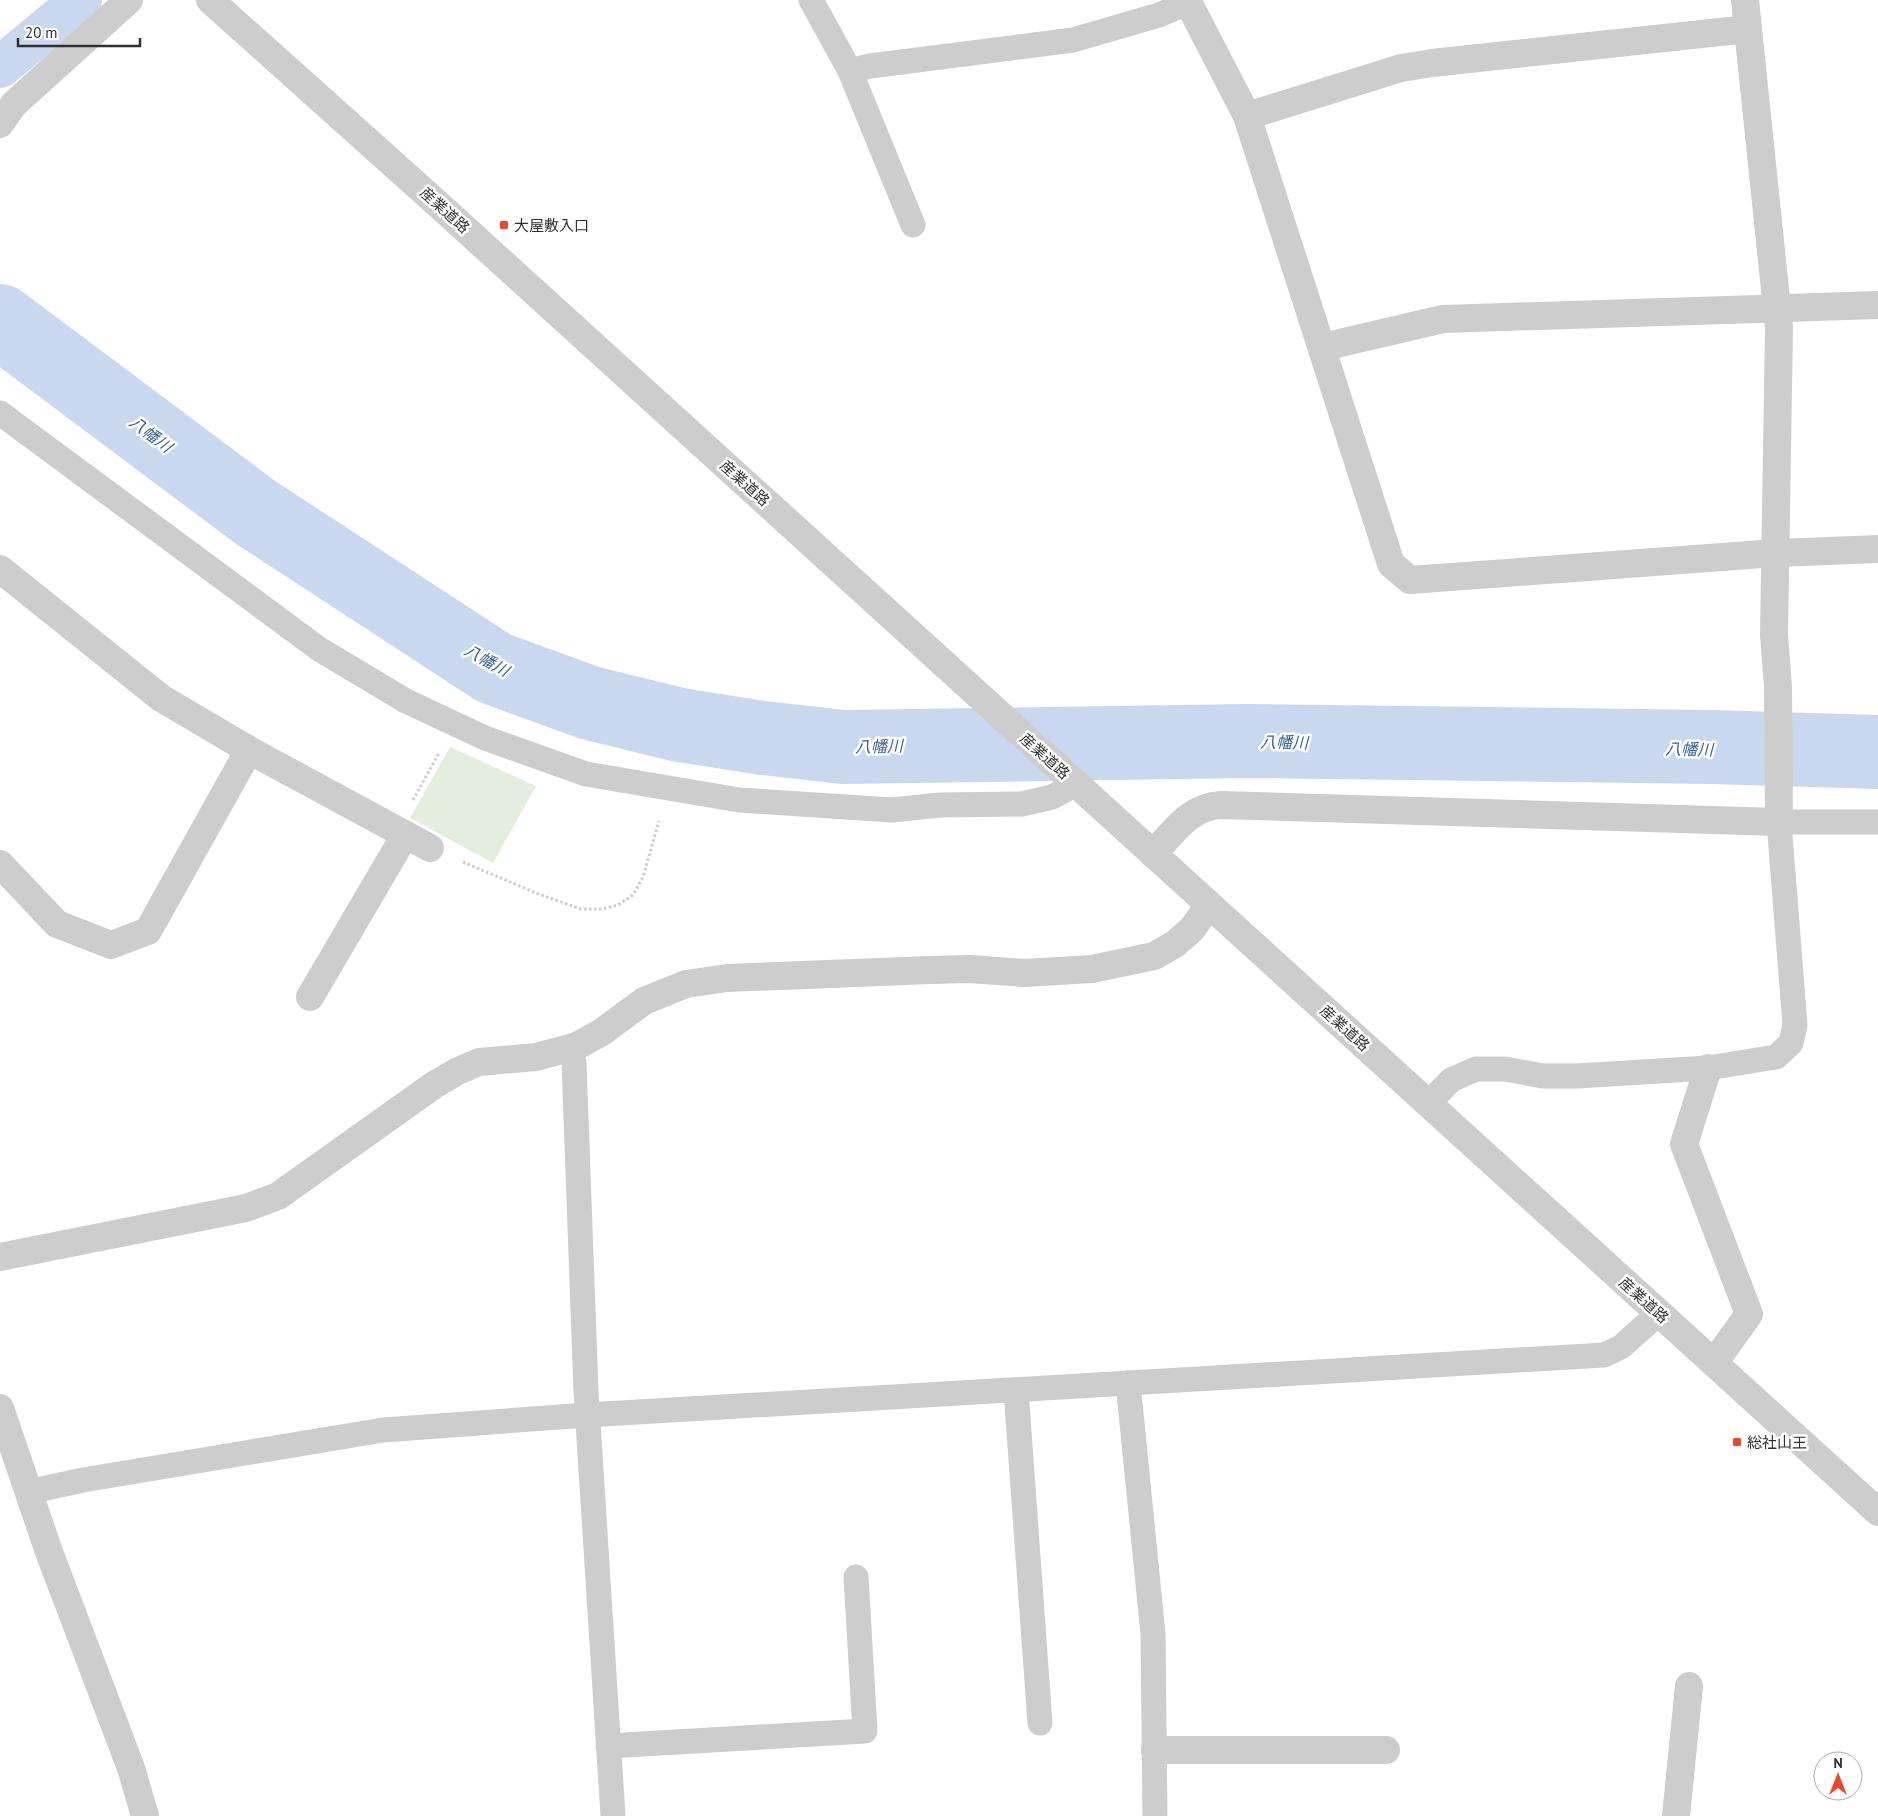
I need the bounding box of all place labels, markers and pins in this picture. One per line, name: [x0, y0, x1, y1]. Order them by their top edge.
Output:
place label: 大屋敷入口: [514, 216, 589, 235]
marker: 大屋敷入口: [498, 219, 510, 231]
place label: 総社山王: [1747, 1433, 1807, 1452]
marker: 総社山王: [1731, 1436, 1743, 1448]

